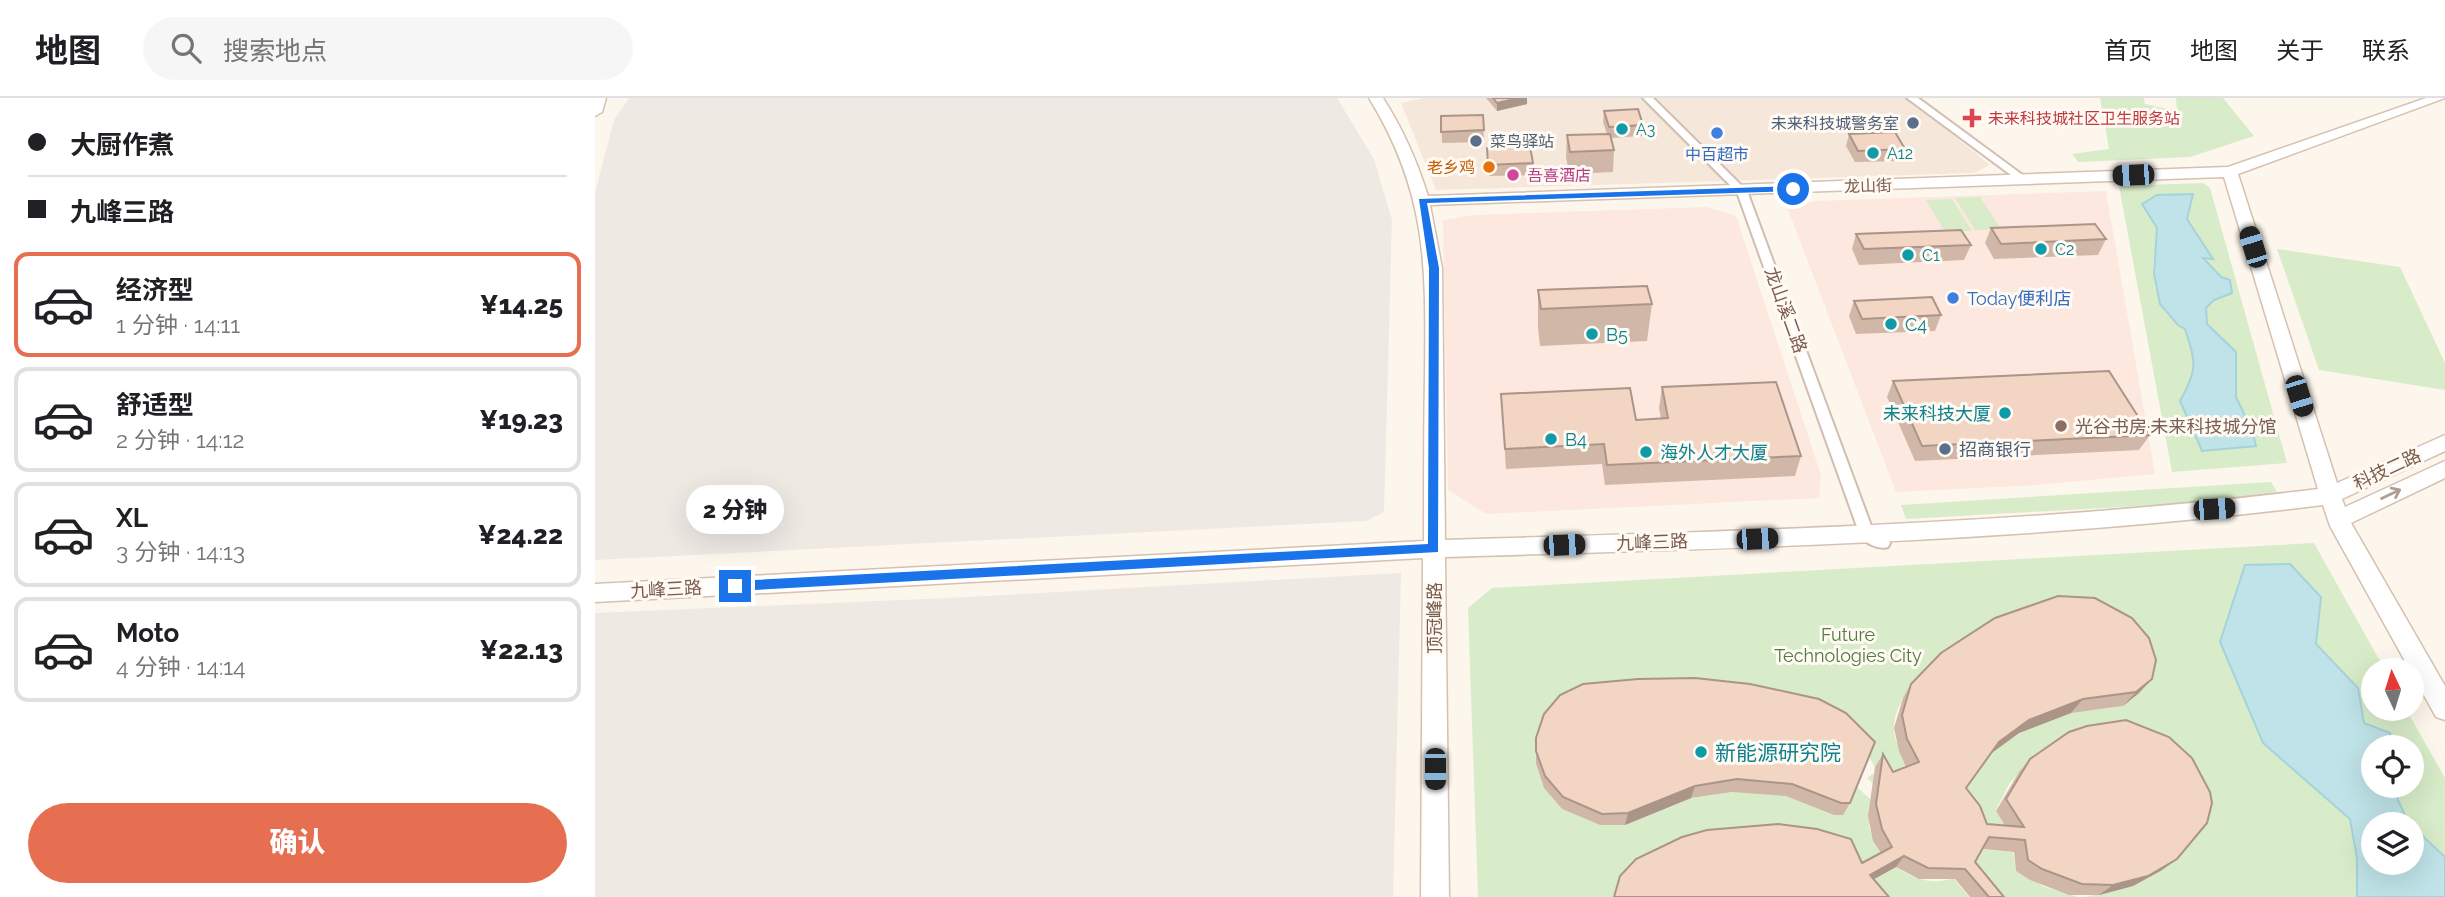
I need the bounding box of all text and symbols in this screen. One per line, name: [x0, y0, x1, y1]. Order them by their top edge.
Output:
search box: [143, 17, 633, 80]
icon: search: [167, 29, 205, 67]
text: 地图: [35, 31, 101, 70]
text: 搜索地点: [223, 36, 327, 66]
text: 首页: [2104, 36, 2152, 65]
text: 地图: [2190, 36, 2238, 65]
text: 关于: [2276, 36, 2324, 65]
text: 联系: [2362, 36, 2410, 65]
marker: 未来科技城社区卫生服务站: [1962, 108, 1982, 128]
place label: 未来科技城社区卫生服务站: [1988, 109, 2180, 128]
place label: 未来科技城警务室: [1771, 114, 1899, 133]
marker: 未来科技城警务室: [1905, 115, 1921, 131]
place label: A3: [1636, 120, 1655, 139]
marker: A3: [1614, 121, 1630, 137]
marker: 中百超市: [1709, 125, 1725, 141]
text: 大厨作煮: [70, 130, 174, 160]
place label: 菜鸟驿站: [1490, 132, 1554, 151]
marker: 菜鸟驿站: [1468, 133, 1484, 149]
place label: A12: [1887, 144, 1913, 163]
place label: 中百超市: [1685, 145, 1749, 164]
marker: A12: [1865, 145, 1881, 161]
place label: 老乡鸡: [1427, 158, 1475, 177]
marker: 老乡鸡: [1481, 159, 1497, 175]
car: [2112, 164, 2155, 186]
place label: 吾喜酒店: [1527, 166, 1591, 185]
marker: 吾喜酒店: [1505, 167, 1521, 183]
route start: [1777, 173, 1809, 205]
street label: 龙山街: [1844, 176, 1892, 196]
text: 九峰三路: [70, 197, 174, 227]
car: [2237, 224, 2270, 270]
place label: C2: [2055, 240, 2074, 259]
marker: C2: [2033, 241, 2049, 257]
place label: C1: [1922, 246, 1940, 265]
marker: C1: [1900, 247, 1916, 263]
street label: 龙山溪二路: [1761, 264, 1811, 356]
icon: car: [32, 273, 95, 336]
text: 经济型: [116, 275, 194, 305]
place label: Today便利店: [1967, 288, 2071, 309]
text: ¥14.25: [480, 290, 563, 320]
marker: Today便利店: [1945, 290, 1961, 306]
text: 1 分钟 · 14:11: [116, 311, 240, 338]
place label: C4: [1905, 314, 1927, 335]
marker: C4: [1883, 316, 1899, 332]
place label: B5: [1606, 324, 1628, 345]
marker: B5: [1584, 326, 1600, 342]
car: [2283, 373, 2316, 419]
icon: car: [32, 388, 95, 451]
text: 舒适型: [116, 390, 194, 420]
place label: 未来科技大厦: [1883, 403, 1991, 424]
text: ¥19.23: [479, 405, 563, 435]
marker: 未来科技大厦: [1997, 405, 2013, 421]
place label: 光谷书房·未来科技城分馆: [2075, 416, 2276, 437]
marker: 光谷书房·未来科技城分馆: [2053, 418, 2069, 434]
text: 2 分钟 · 14:12: [116, 426, 244, 453]
place label: B4: [1565, 429, 1587, 450]
marker: B4: [1543, 431, 1559, 447]
place label: 招商银行: [1959, 439, 2031, 460]
marker: 招商银行: [1937, 441, 1953, 457]
place label: 海外人才大厦: [1660, 442, 1768, 463]
marker: 海外人才大厦: [1638, 444, 1654, 460]
street label: 科技二路: [2350, 444, 2424, 494]
callout: 2 分钟: [686, 484, 784, 533]
one-way arrow: [2381, 487, 2402, 500]
text: 2 分钟: [703, 496, 767, 523]
car: [2193, 497, 2236, 521]
icon: car: [32, 503, 95, 566]
text: XL: [116, 503, 148, 533]
text: ¥24.22: [478, 520, 563, 550]
car: [1736, 528, 1779, 550]
street label: 九峰三路: [1616, 530, 1688, 554]
car: [1543, 534, 1586, 556]
text: 3 分钟 · 14:13: [116, 538, 245, 565]
route end: [719, 570, 751, 602]
street label: 九峰三路: [629, 577, 703, 601]
street label: 顶冠峰路: [1424, 582, 1445, 654]
icon: car: [32, 618, 95, 681]
text: Moto: [116, 618, 179, 648]
park label: Future Technologies City: [1774, 624, 1922, 666]
text: ¥22.13: [479, 635, 563, 665]
text: 4 分钟 · 14:14: [116, 653, 246, 680]
north arrow: [2361, 658, 2424, 721]
map controls: [2361, 658, 2424, 875]
button: locate: [2361, 735, 2424, 798]
place label: 新能源研究院: [1715, 740, 1841, 765]
marker: 新能源研究院: [1693, 744, 1709, 760]
car: [1425, 748, 1446, 790]
button: 确认: [28, 803, 567, 883]
button: layers: [2361, 812, 2424, 875]

